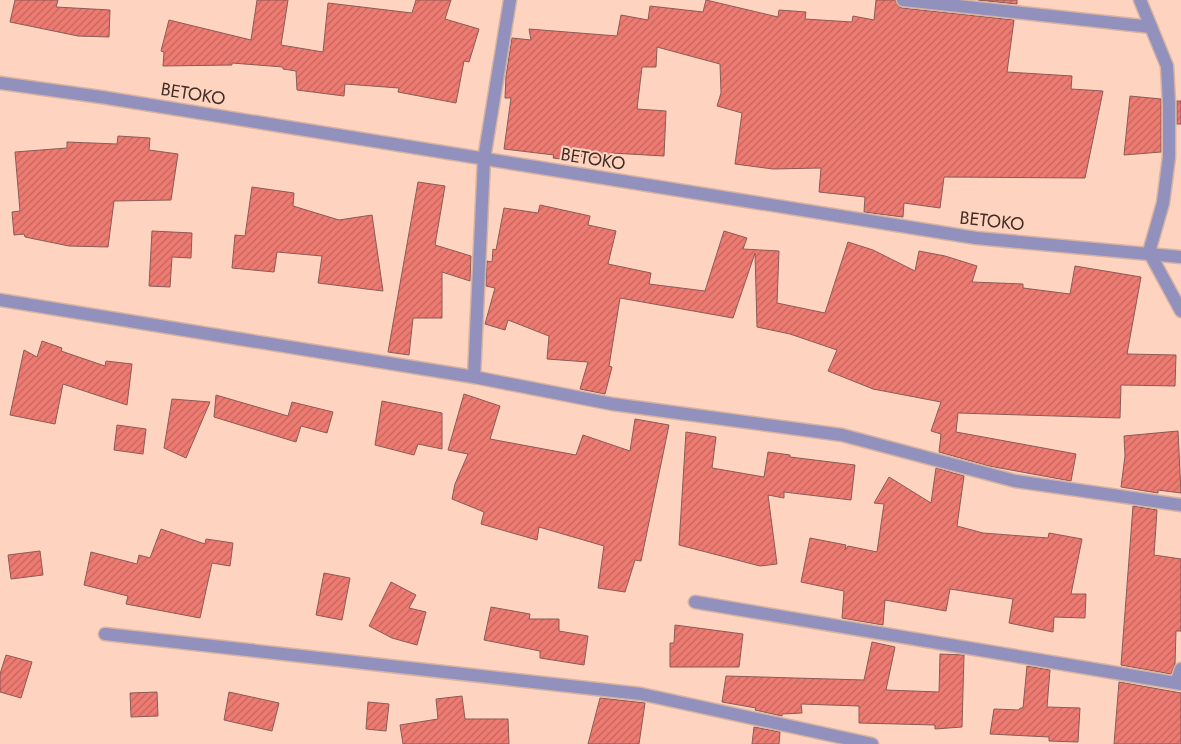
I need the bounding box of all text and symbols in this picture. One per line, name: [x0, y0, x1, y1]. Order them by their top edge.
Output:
street label: BETOKO: [159, 76, 227, 112]
street label: BETOKO: [559, 141, 627, 177]
street label: BETOKO: [958, 205, 1026, 237]

